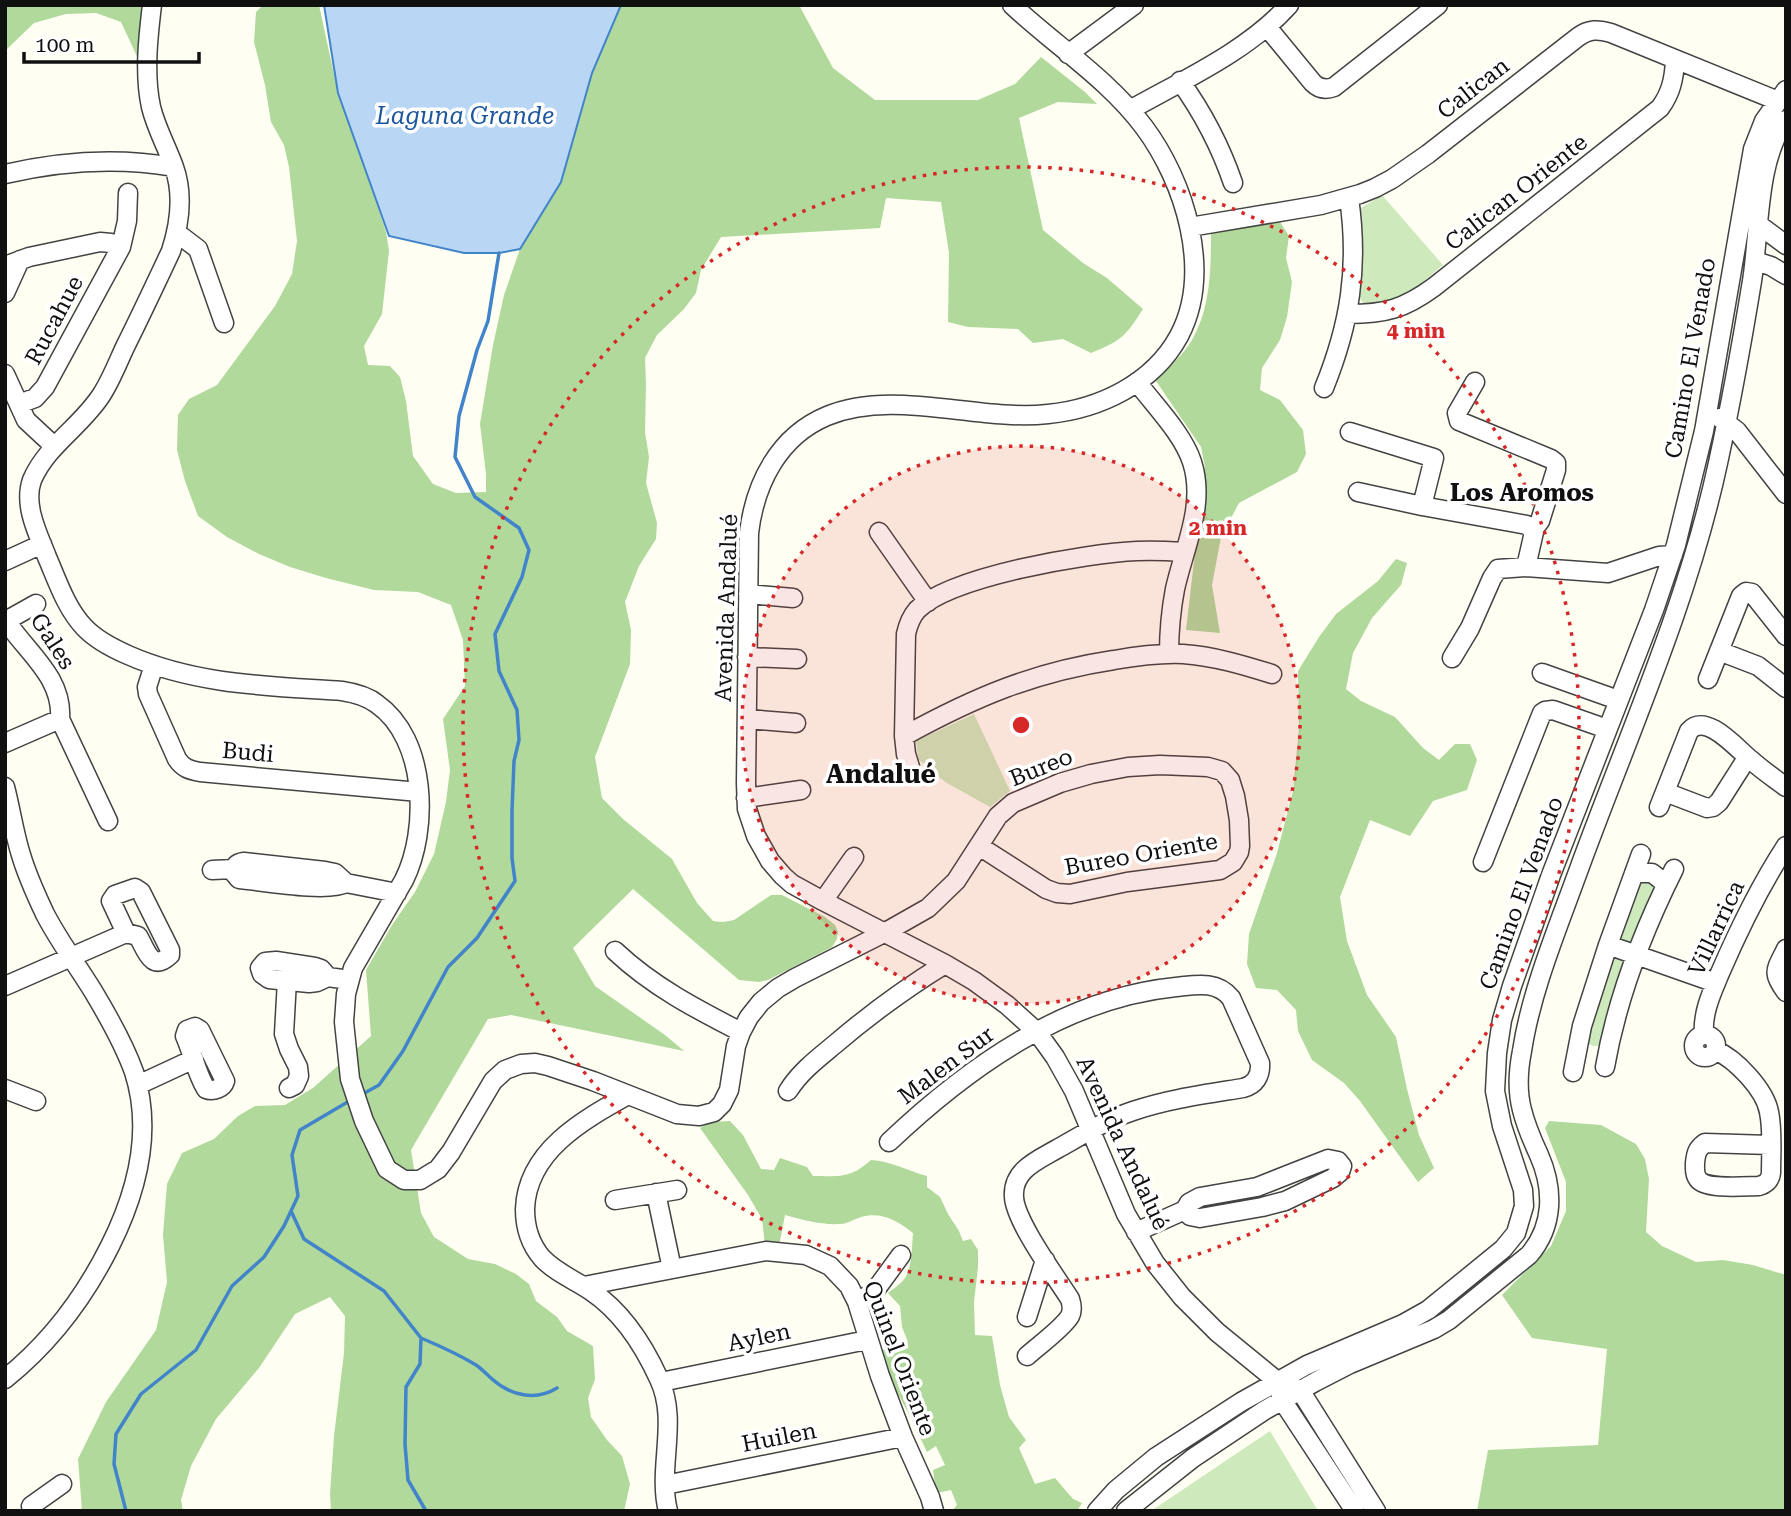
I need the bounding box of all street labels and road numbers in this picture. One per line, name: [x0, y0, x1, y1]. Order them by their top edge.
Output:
street label: Calican: [1432, 52, 1515, 125]
street label: Calican Oriente: [1440, 129, 1593, 256]
street label: Camino El Venado: [1660, 256, 1721, 460]
street label: Rucahue: [20, 271, 89, 369]
street label: Avenida Andalué: [710, 513, 743, 703]
street label: Gales: [25, 608, 81, 674]
street label: Budi: [221, 737, 275, 768]
street label: Bureo: [1006, 743, 1077, 792]
street label: Camino El Venado: [1474, 793, 1569, 993]
street label: Bureo Oriente: [1062, 828, 1220, 881]
street label: Villarrica: [1683, 876, 1750, 980]
street label: Malen Sur: [893, 1021, 999, 1110]
street label: Avenida Andalué: [1071, 1052, 1175, 1234]
street label: Quinel Oriente: [858, 1277, 941, 1439]
street label: Aylen: [725, 1318, 793, 1357]
street label: Huilen: [740, 1417, 819, 1458]

